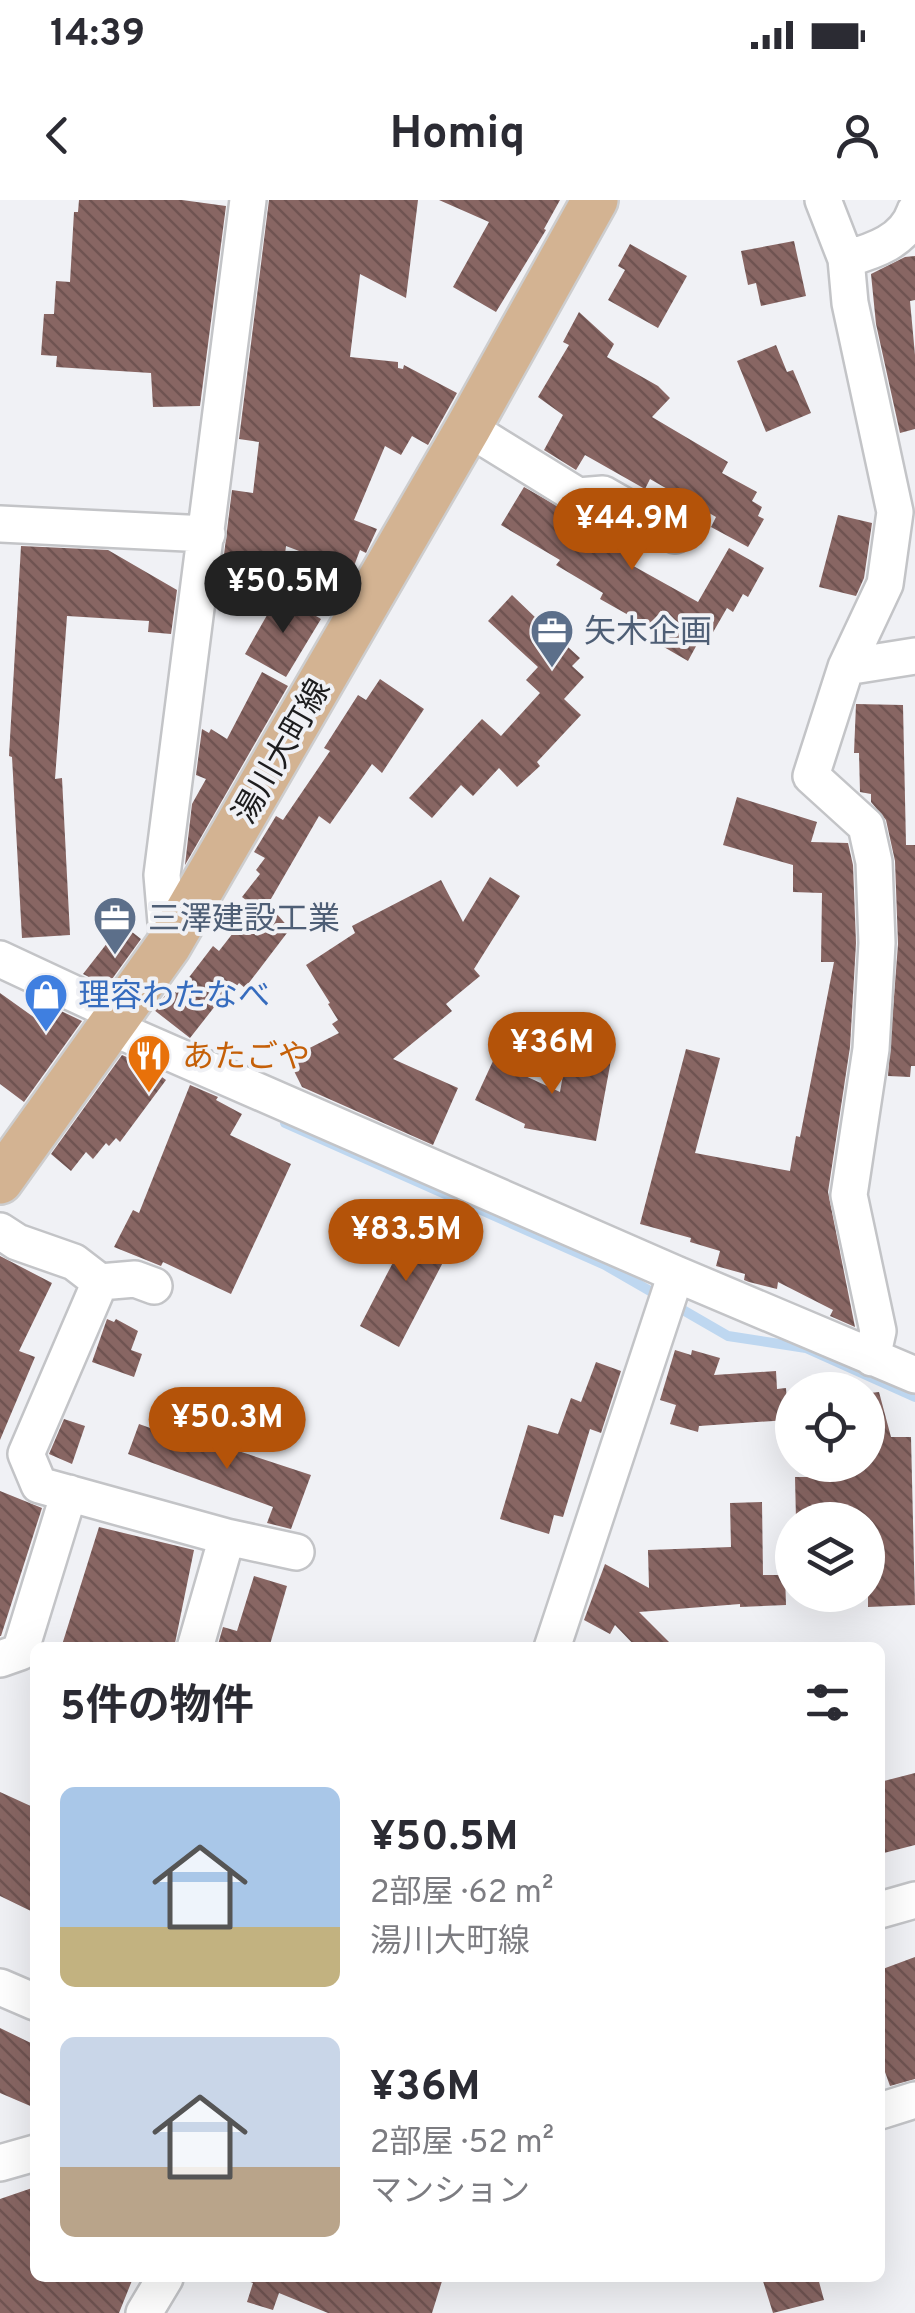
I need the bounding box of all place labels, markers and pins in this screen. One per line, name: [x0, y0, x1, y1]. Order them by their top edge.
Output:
pin: ¥44.9M: [551, 488, 713, 573]
pin: ¥50.5M: [202, 551, 364, 636]
office icon: 矢木企画: [529, 608, 575, 669]
place label: 矢木企画: [584, 614, 712, 654]
office icon: 三澤建設工業: [92, 895, 138, 956]
place label: 三澤建設工業: [148, 901, 340, 941]
shop icon: 理容わたなべ: [23, 972, 69, 1033]
place label: 理容わたなべ: [78, 978, 270, 1018]
pin: ¥36M: [493, 1012, 611, 1097]
restaurant icon: あたごや: [126, 1033, 172, 1094]
place label: あたごや: [182, 1039, 310, 1079]
pin: ¥83.5M: [325, 1199, 487, 1284]
pin: ¥50.3M: [146, 1387, 308, 1472]

